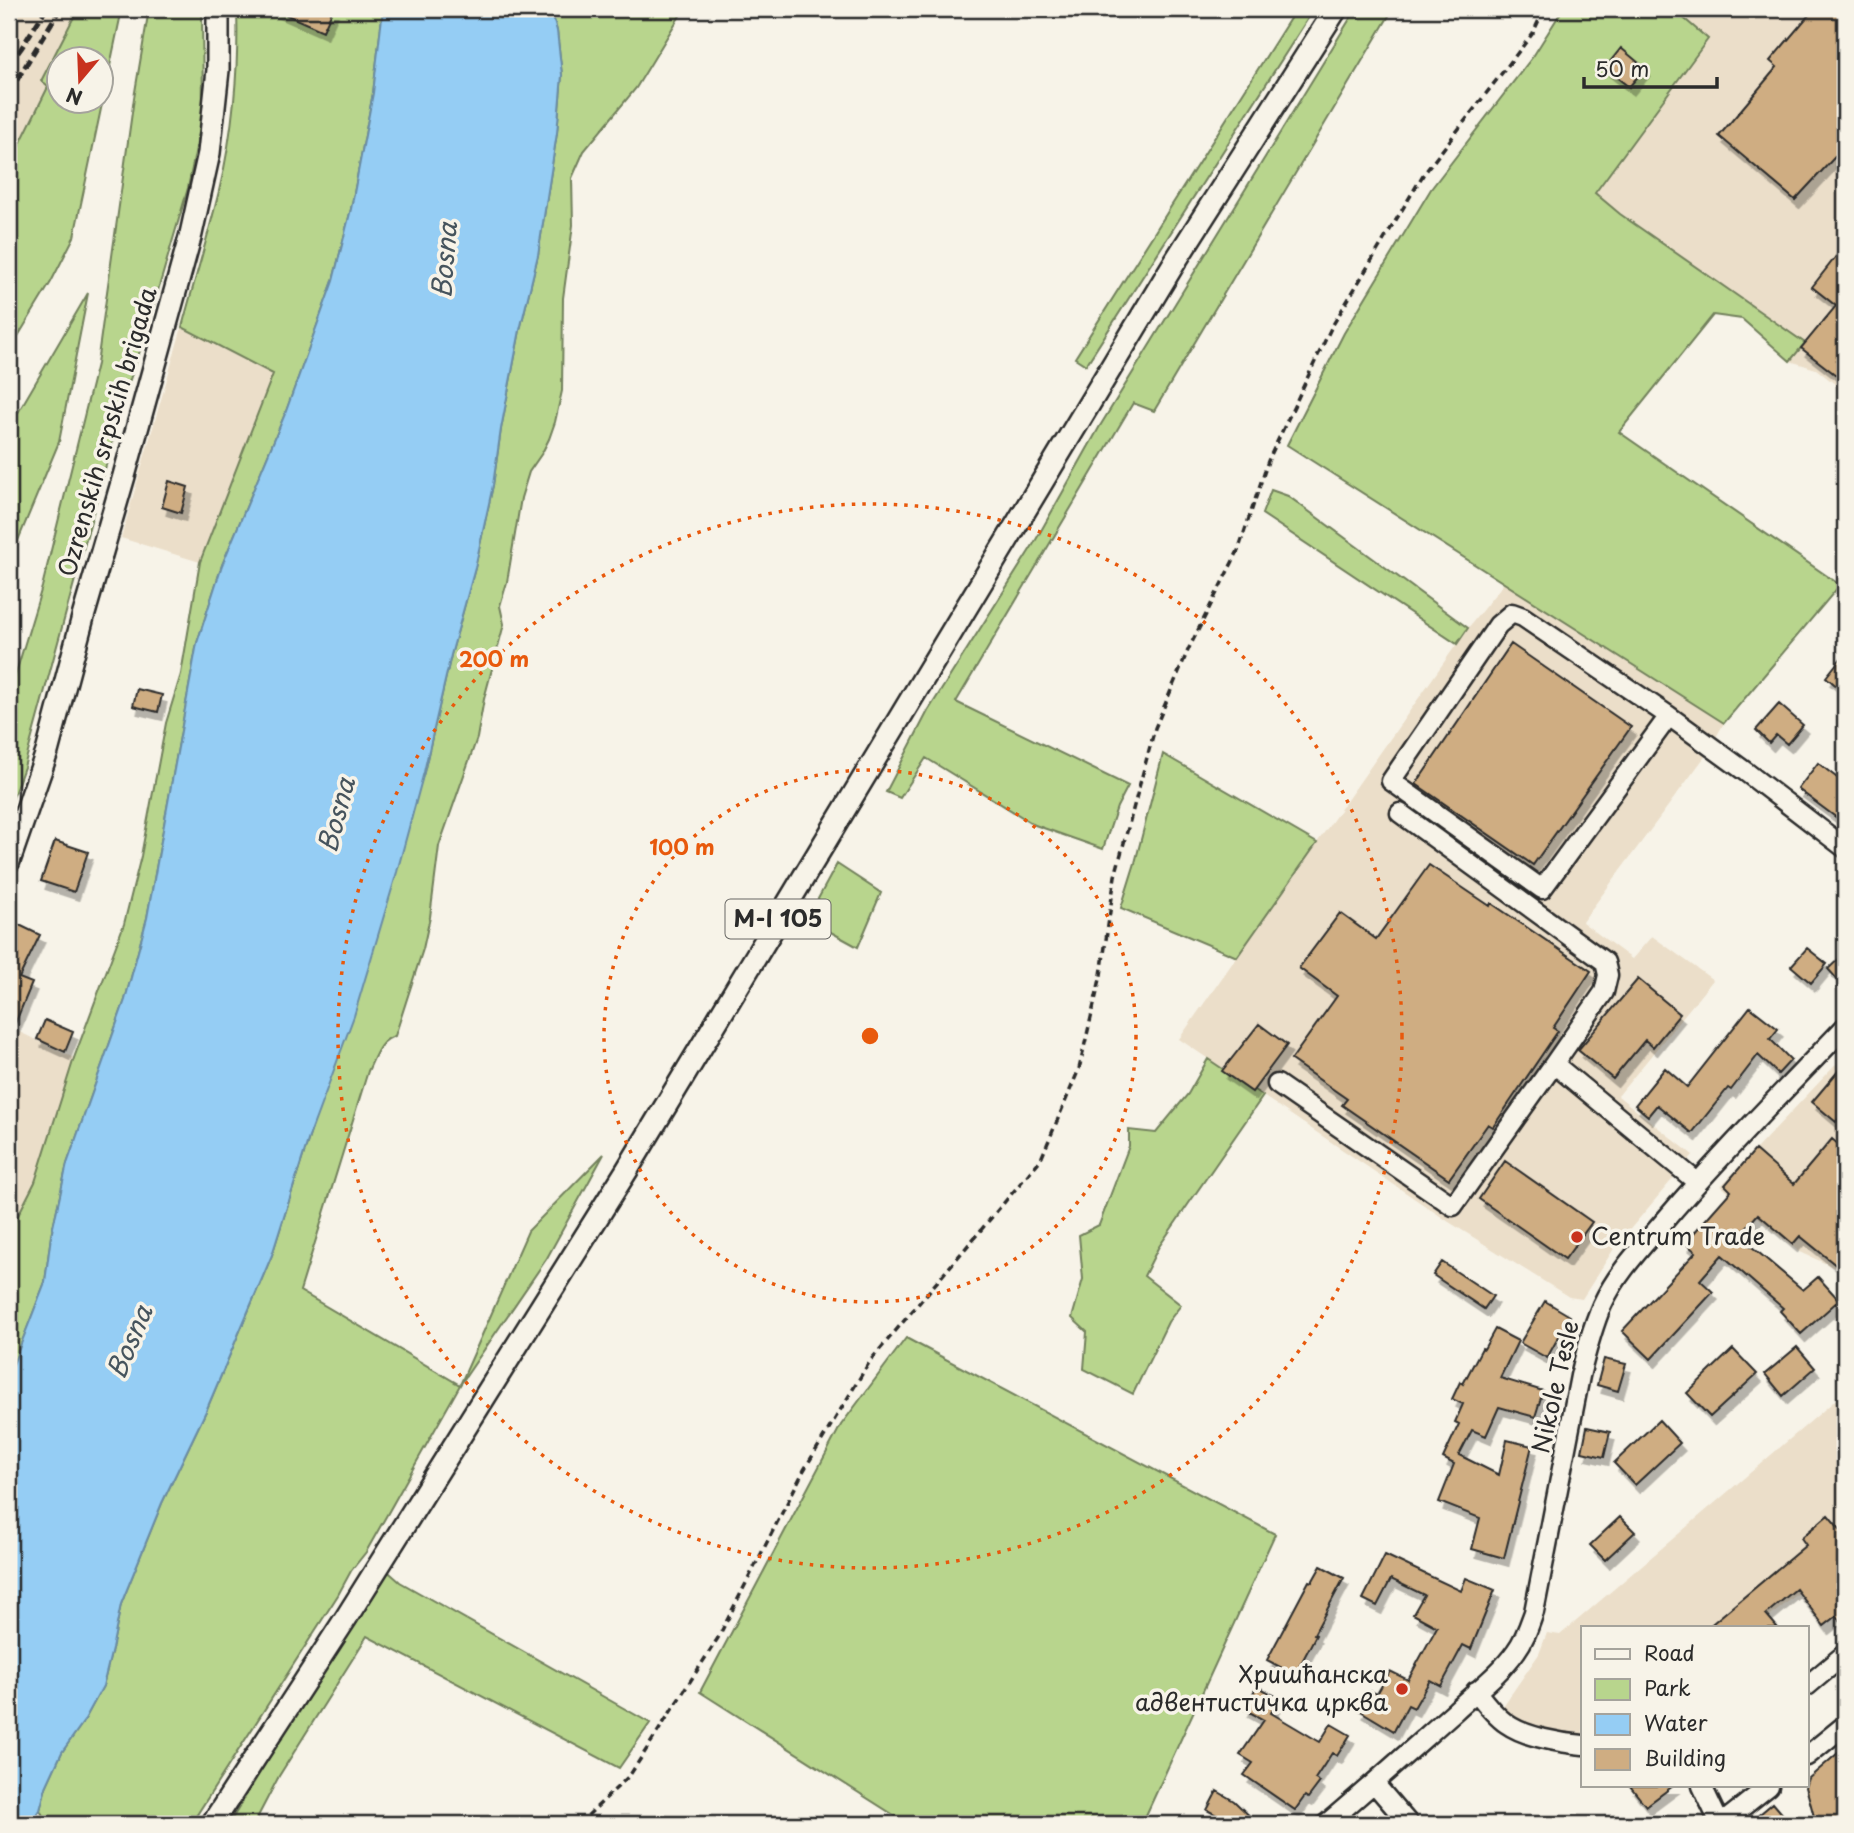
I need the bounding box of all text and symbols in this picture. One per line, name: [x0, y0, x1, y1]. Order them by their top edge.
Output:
north arrow: [46, 46, 116, 116]
scale bar: [1584, 46, 1717, 90]
text: 50 m: [1595, 52, 1649, 84]
text: N: [62, 81, 86, 113]
water label: Bosna: [421, 219, 466, 299]
street label: Ozrenskih srpskih brigada: [47, 282, 165, 580]
text: 200 m: [459, 642, 529, 674]
water label: Bosna: [307, 772, 364, 856]
text: 100 m: [649, 830, 715, 862]
road number: M-I 105: [726, 900, 830, 938]
centre of rings: [858, 1024, 882, 1048]
place label: Centrum Trade: [1591, 1217, 1765, 1253]
marker: Centrum Trade: [1569, 1229, 1585, 1245]
water label: Bosna: [96, 1298, 162, 1384]
street label: Nikole Tesle: [1521, 1317, 1587, 1456]
legend: [1581, 1626, 1808, 1787]
text: Road: [1644, 1636, 1695, 1668]
place label: Хришћанска адвентистичка црква: [1135, 1655, 1388, 1719]
text: Park: [1644, 1671, 1691, 1703]
marker: Хришћанска адвентистичка црква: [1394, 1681, 1410, 1697]
text: Water: [1644, 1706, 1708, 1738]
text: Building: [1644, 1741, 1726, 1773]

